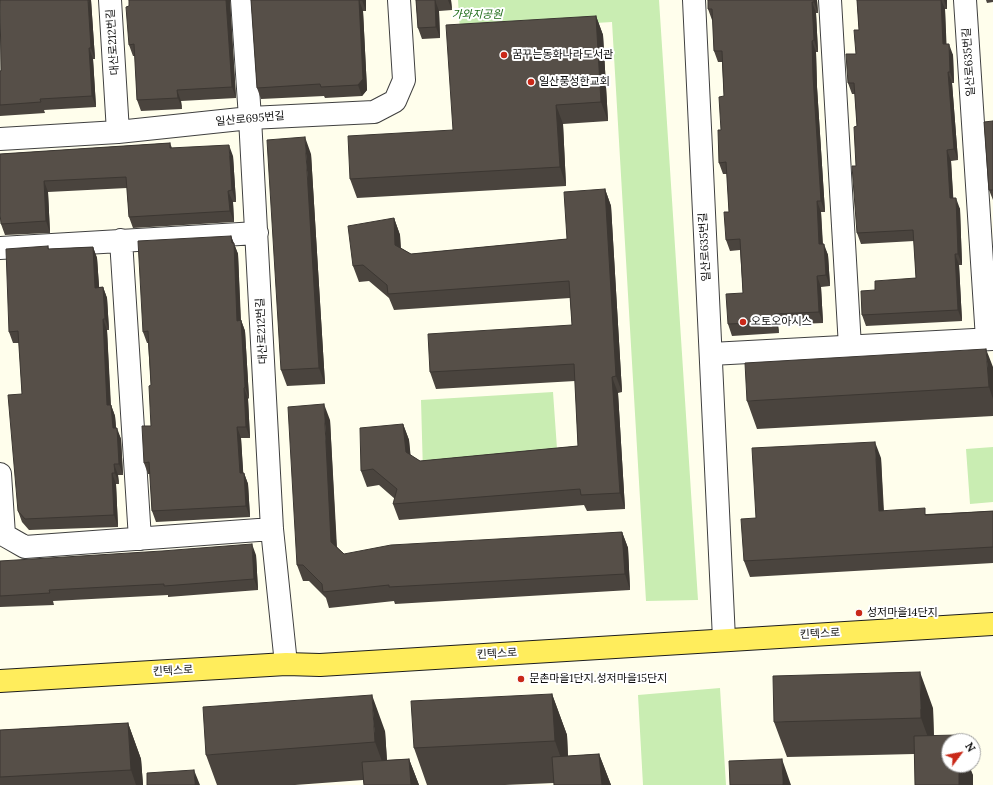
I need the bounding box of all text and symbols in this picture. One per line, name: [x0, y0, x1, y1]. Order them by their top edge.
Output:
street label: 대산로212번길: [104, 8, 122, 76]
park label: 가와지공원: [452, 8, 502, 22]
street label: 일산로635번길: [960, 27, 978, 97]
place label: 꿈꾸는동화나라도서관: [512, 48, 613, 62]
marker: 꿈꾸는동화나라도서관: [499, 50, 509, 60]
place label: 일산풍성한교회: [539, 75, 610, 89]
marker: 일산풍성한교회: [526, 77, 536, 87]
street label: 일산로695번길: [215, 109, 285, 129]
street label: 일산로635번길: [697, 212, 713, 282]
street label: 대산로212번길: [254, 297, 270, 365]
place label: 오토오아시스: [751, 315, 812, 329]
marker: 오토오아시스: [738, 317, 748, 327]
place label: 성저마을14단지: [867, 606, 938, 620]
marker: 성저마을14단지: [854, 608, 864, 618]
street label: 킨텍스로: [799, 626, 841, 642]
street label: 킨텍스로: [476, 646, 518, 662]
street label: 킨텍스로: [152, 663, 194, 679]
place label: 문촌마을1단지.성저마을15단지: [529, 672, 667, 686]
marker: 문촌마을1단지.성저마을15단지: [516, 674, 526, 684]
north arrow: [941, 733, 981, 773]
text: N: [962, 740, 979, 754]

